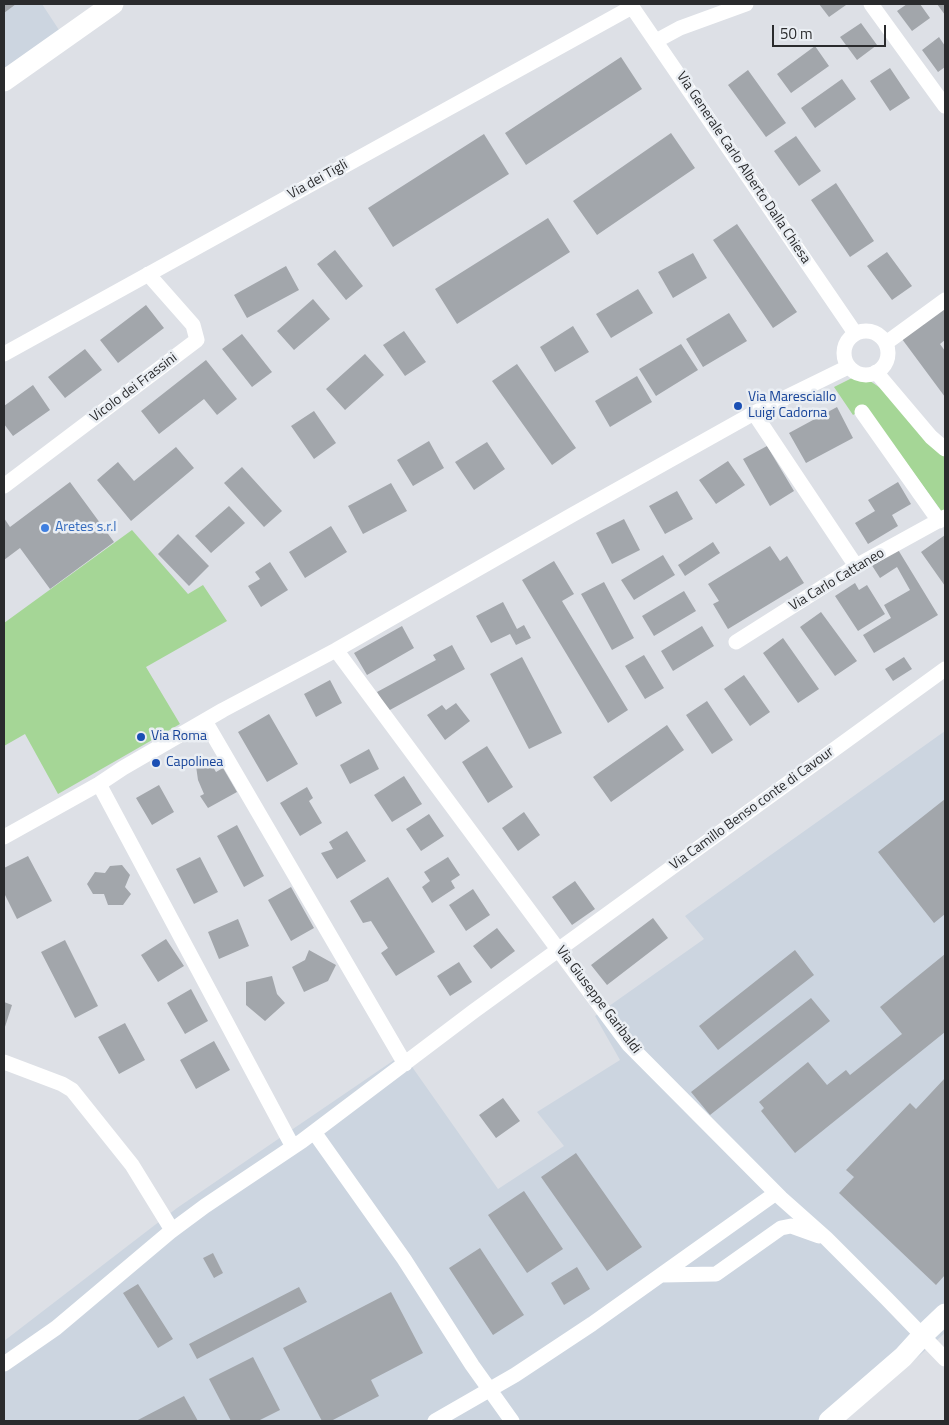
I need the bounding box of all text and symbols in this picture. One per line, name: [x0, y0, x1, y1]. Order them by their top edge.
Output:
scale bar: [774, 15, 888, 47]
text: 50 m: [780, 22, 813, 45]
street label: Via Generale Carlo Alberto Dalla Chiesa: [672, 69, 814, 267]
street label: Via dei Tigli: [285, 157, 351, 203]
street label: Vicolo dei Frassini: [87, 350, 181, 426]
place label: Via Maresciallo Luigi Cadorna: [748, 390, 836, 422]
marker: Via Maresciallo Luigi Cadorna: [732, 400, 744, 412]
place label: Aretes s.r.l: [55, 520, 117, 536]
marker: Aretes s.r.l: [39, 522, 51, 534]
street label: Via Carlo Cattaneo: [786, 545, 888, 615]
place label: Via Roma: [151, 729, 207, 745]
marker: Via Roma: [135, 731, 147, 743]
street label: Via Camillo Benso conte di Cavour: [667, 744, 837, 874]
place label: Capolinea: [166, 755, 223, 771]
marker: Capolinea: [150, 757, 162, 769]
street label: Via Giuseppe Garibaldi: [552, 943, 644, 1057]

